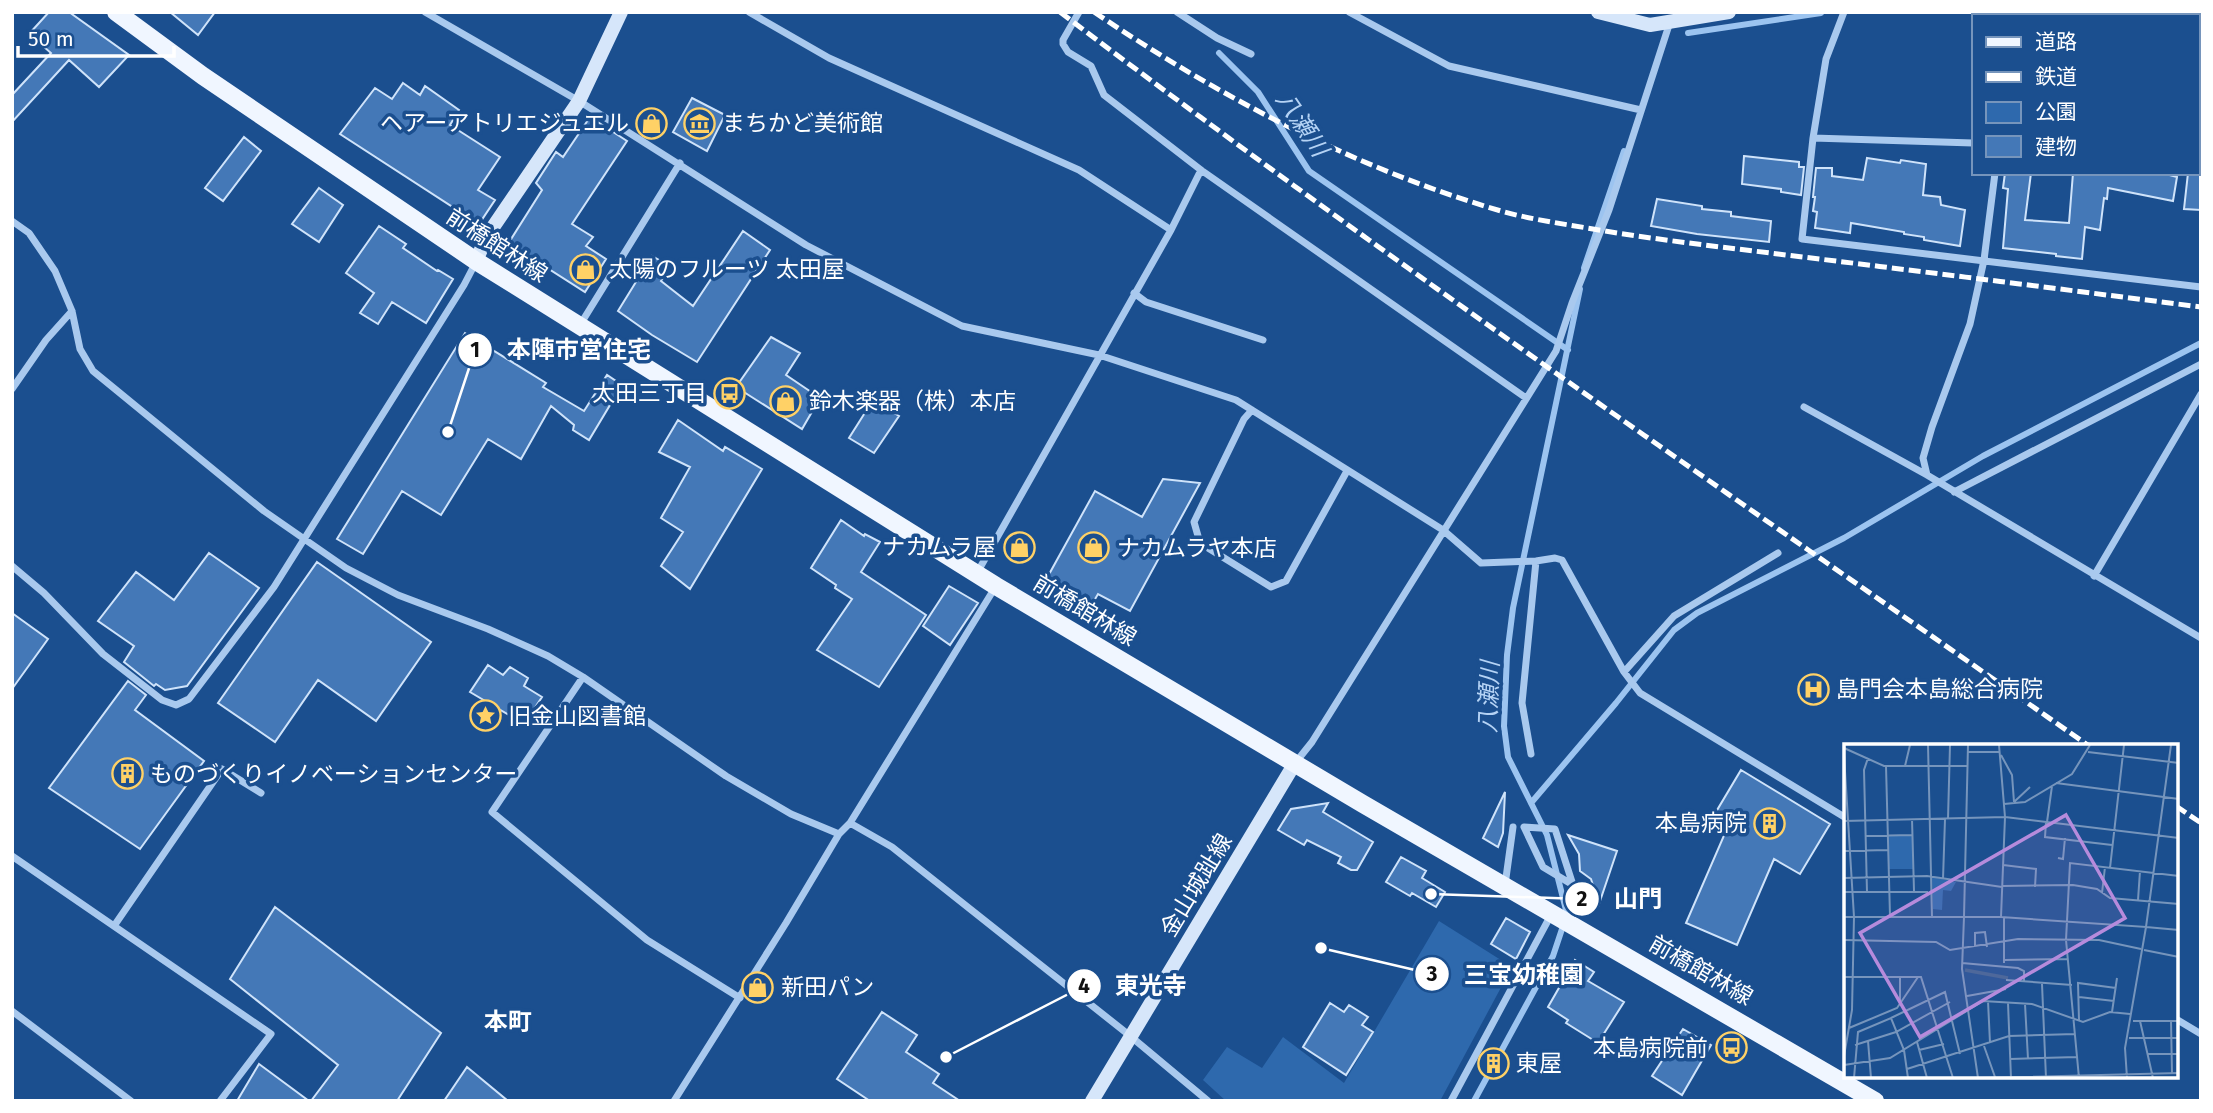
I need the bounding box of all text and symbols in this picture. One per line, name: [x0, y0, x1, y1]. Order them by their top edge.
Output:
scale bar: [18, 14, 173, 58]
legend: [1972, 14, 2199, 175]
text: 50 m: [28, 26, 74, 52]
text: 道路: [2035, 29, 2077, 55]
text: 鉄道: [2035, 64, 2077, 90]
water label: 八瀬川: [1270, 86, 1335, 164]
text: 公園: [2035, 99, 2077, 125]
shop icon: ヘアーアトリエジュエル: [635, 106, 669, 140]
museum icon: まちかど美術館: [682, 106, 716, 140]
place label: ヘアーアトリエジュエル: [380, 109, 629, 137]
place label: まちかど美術館: [722, 109, 883, 137]
text: 建物: [2035, 134, 2077, 160]
street label: 前橋館林線: [441, 202, 553, 288]
shop icon: 太陽のフルーツ 太田屋: [569, 252, 603, 286]
place label: 太陽のフルーツ 太田屋: [609, 255, 845, 283]
callout: 本陣市営住宅: [458, 327, 665, 372]
text: 本陣市営住宅: [507, 336, 651, 364]
text: 1: [470, 337, 480, 363]
bus stop icon: 太田三丁目: [713, 376, 747, 410]
place label: 太田三丁目: [592, 379, 707, 407]
shop icon: 鈴木楽器（株）本店: [769, 384, 803, 418]
place label: 鈴木楽器（株）本店: [809, 387, 1016, 415]
shop icon: ナカムラ屋: [1002, 530, 1036, 564]
shop icon: ナカムラヤ本店: [1077, 531, 1111, 565]
place label: ナカムラ屋: [882, 533, 996, 561]
place label: ナカムラヤ本店: [1117, 534, 1277, 562]
street label: 前橋館林線: [1029, 568, 1141, 652]
water label: 八瀬川: [1474, 658, 1504, 733]
hospital icon: 島門会本島総合病院: [1796, 672, 1830, 706]
place label: 島門会本島総合病院: [1836, 675, 2043, 703]
place icon: 旧金山図書館: [468, 699, 502, 733]
place label: 旧金山図書館: [508, 702, 646, 730]
inset map: [1844, 744, 2178, 1078]
building icon: ものづくりイノベーションセンター: [110, 757, 144, 791]
place label: ものづくりイノベーションセンター: [150, 760, 518, 788]
building icon: 本島病院: [1753, 806, 1787, 840]
place label: 本島病院: [1655, 809, 1747, 837]
street label: 金山城趾線: [1154, 829, 1238, 941]
callout: 山門: [1565, 876, 1676, 921]
text: 山門: [1614, 885, 1662, 913]
text: 2: [1577, 886, 1588, 912]
street label: 前橋館林線: [1644, 929, 1758, 1011]
callout: 三宝幼稚園: [1415, 952, 1598, 997]
text: 3: [1426, 961, 1438, 987]
text: 三宝幼稚園: [1464, 961, 1584, 989]
callout: 東光寺: [1066, 963, 1201, 1008]
shop icon: 新田パン: [741, 970, 775, 1004]
text: 東光寺: [1115, 972, 1187, 1000]
place label: 新田パン: [781, 973, 874, 1001]
text: 4: [1078, 973, 1090, 999]
district label: 本町: [484, 1008, 532, 1036]
bus stop icon: 本島病院前: [1714, 1031, 1748, 1065]
place label: 本島病院前: [1593, 1034, 1708, 1062]
building icon: 東屋: [1476, 1046, 1510, 1080]
place label: 東屋: [1516, 1049, 1562, 1077]

